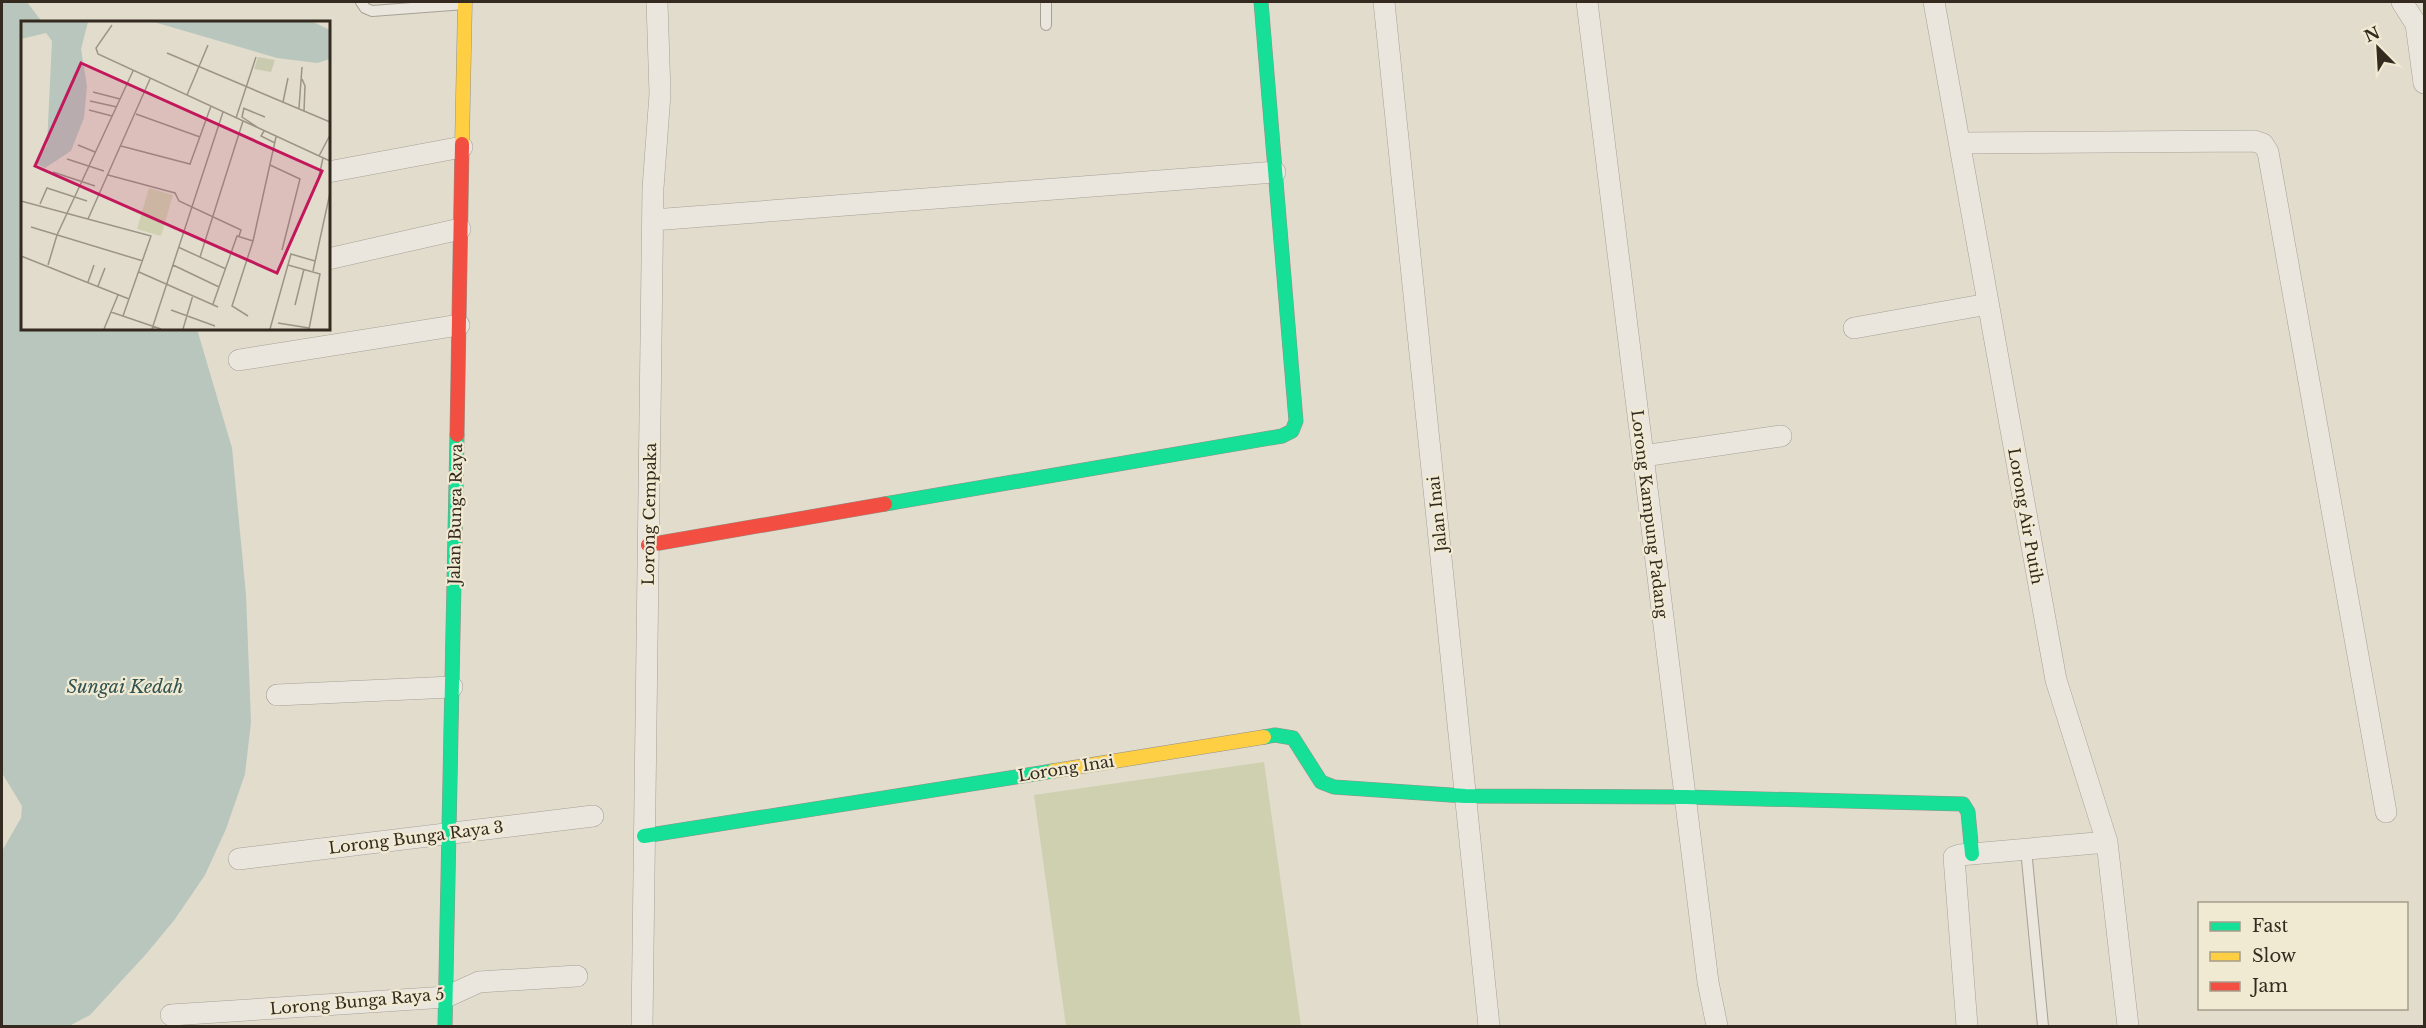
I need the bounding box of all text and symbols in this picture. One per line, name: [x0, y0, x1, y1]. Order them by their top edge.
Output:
north arrow: [2348, 18, 2408, 78]
inset map: [21, 21, 330, 330]
text: N: [2361, 22, 2383, 46]
street label: Lorong Kampung Padang: [1627, 409, 1673, 620]
street label: Lorong Cempaka: [638, 442, 660, 585]
street label: Jalan Bunga Raya: [444, 443, 466, 587]
street label: Lorong Air Putih: [2004, 446, 2048, 586]
street label: Jalan Inai: [1423, 474, 1451, 555]
water label: Sungai Kedah: [66, 676, 184, 698]
street label: Lorong Inai: [1017, 750, 1116, 785]
street label: Lorong Bunga Raya 3: [327, 816, 505, 858]
legend: [2198, 902, 2408, 1010]
text: Fast: [2252, 915, 2289, 937]
text: Slow: [2252, 945, 2297, 967]
text: Jam: [2250, 975, 2288, 997]
street label: Lorong Bunga Raya 5: [269, 983, 445, 1019]

